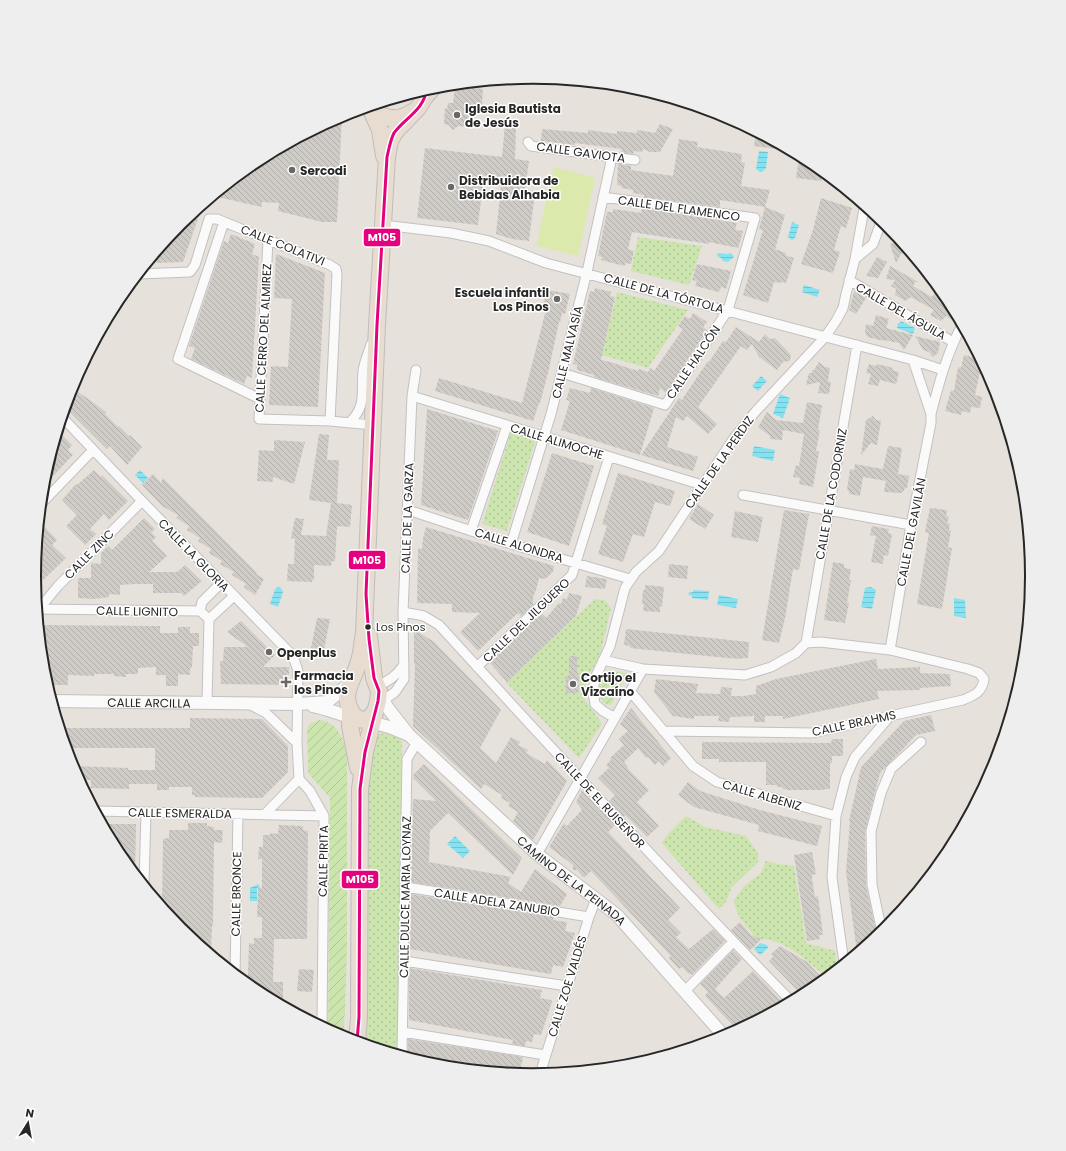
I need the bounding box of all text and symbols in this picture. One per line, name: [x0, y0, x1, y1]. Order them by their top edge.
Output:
place label: Iglesia Bautista de Jesús: [465, 100, 561, 131]
marker: Iglesia Bautista de Jesús: [452, 110, 462, 120]
street label: CALLE GAVIOTA: [535, 137, 627, 167]
place label: Sercodi: [300, 162, 347, 179]
marker: Sercodi: [287, 165, 297, 175]
place label: Distribuidora de Bebidas Alhabia: [459, 172, 560, 203]
marker: Distribuidora de Bebidas Alhabia: [446, 182, 456, 192]
street label: CALLE DEL FLAMENCO: [617, 191, 741, 225]
street label: CALLE COLATIVI: [238, 220, 328, 270]
line badge: M105: [363, 228, 401, 247]
text: M105: [368, 229, 396, 245]
street label: CALLE CERRO DEL ALMIREZ: [251, 263, 275, 413]
street label: CALLE DE LA TÓRTOLA: [602, 269, 726, 317]
street label: CALLE DEL ÁGUILA: [853, 278, 949, 344]
place label: Escuela infantil Los Pinos: [455, 284, 549, 315]
marker: Escuela infantil Los Pinos: [552, 294, 562, 304]
street label: CALLE MALVASÍA: [547, 304, 587, 400]
street label: CALLE HALCÓN: [662, 322, 724, 402]
street label: CALLE DE LA PERDIZ: [681, 412, 757, 512]
street label: CALLE ALIMOCHE: [508, 419, 606, 463]
street label: CALLE DE LA CODORNIZ: [811, 427, 851, 561]
street label: CALLE DE LA GARZA: [397, 462, 417, 574]
street label: CALLE DEL GAVILÁN: [892, 476, 930, 588]
street label: CALLE LA GLORIA: [155, 515, 233, 595]
street label: CALLE ALONDRA: [472, 523, 566, 567]
street label: CALLE ZINC: [60, 525, 118, 583]
line badge: M105: [348, 550, 386, 570]
text: M105: [353, 552, 381, 568]
street label: CALLE DEL JILGUERO: [479, 574, 573, 666]
street label: CALLE LIGNITO: [96, 602, 178, 620]
place label: Los Pinos: [376, 619, 426, 635]
marker: Los Pinos: [363, 622, 373, 632]
place label: Openplus: [277, 644, 337, 661]
marker: Openplus: [264, 647, 274, 657]
place label: Farmacia los Pinos: [294, 667, 354, 698]
place label: Cortijo el Vizcaíno: [581, 669, 636, 700]
marker: Farmacia los Pinos: [281, 677, 291, 687]
marker: Cortijo el Vizcaíno: [568, 679, 578, 689]
street label: CALLE ARCILLA: [107, 693, 191, 711]
street label: CALLE BRAHMS: [810, 706, 898, 740]
street label: CALLE DE EL RUISEÑOR: [551, 748, 649, 852]
street label: CALLE ALBENIZ: [720, 776, 804, 814]
street label: CALLE ESMERALDA: [128, 804, 232, 822]
street label: CALLE DULCE MARIA LOYNAZ: [395, 816, 415, 978]
street label: CALLE PIRITA: [314, 825, 332, 897]
street label: CAMINO DE LA PEINADA: [514, 831, 631, 929]
street label: CALLE BRONCE: [227, 851, 245, 937]
line badge: M105: [341, 870, 379, 889]
text: M105: [346, 871, 374, 887]
street label: CALLE ADELA ZANUBIO: [433, 884, 561, 920]
street label: CALLE ZOE VALDÉS: [543, 933, 591, 1039]
north arrow: [8, 1103, 48, 1143]
text: N: [24, 1105, 35, 1122]

